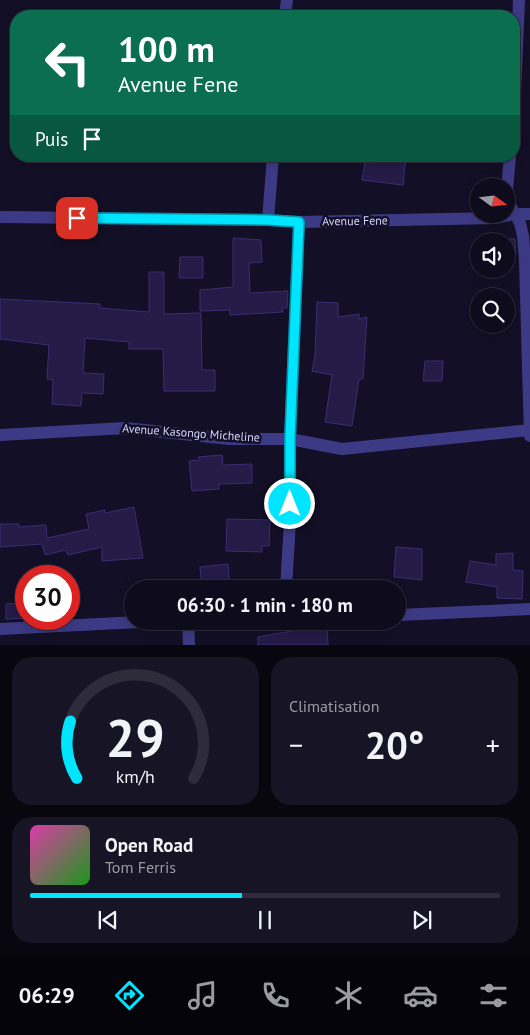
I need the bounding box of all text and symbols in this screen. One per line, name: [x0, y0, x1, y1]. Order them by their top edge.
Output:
text: 100 m: [118, 26, 215, 72]
icon: left: [35, 30, 100, 95]
text: Avenue Fene: [118, 70, 238, 98]
icon: arrive: [78, 125, 106, 153]
text: Puis: [35, 127, 68, 151]
north arrow: [470, 178, 515, 222]
map controls: [470, 178, 515, 333]
pin: [56, 197, 98, 239]
icon: arrive: [63, 204, 91, 232]
street label: Avenue Fene: [322, 212, 388, 229]
button: sound: [470, 233, 515, 278]
button: search: [470, 288, 515, 333]
street label: Avenue Kasongo Micheline: [122, 420, 260, 445]
position arrow: [263, 477, 315, 529]
speed limit sign: 30: [15, 565, 80, 630]
text: 06:30 · 1 min · 180 m: [177, 593, 353, 617]
text: Climatisation: [289, 696, 379, 716]
text: 29: [106, 704, 165, 771]
text: 20°: [365, 720, 424, 769]
text: −: [289, 726, 303, 763]
text: +: [486, 726, 500, 763]
text: km/h: [116, 765, 155, 788]
text: Open Road: [105, 833, 193, 857]
text: Tom Ferris: [105, 857, 176, 877]
icon: previous: [94, 906, 122, 934]
icon: pause: [251, 906, 279, 934]
icon: next: [408, 906, 436, 934]
icon: directions: [112, 978, 147, 1013]
icon: music: [185, 978, 220, 1013]
icon: phone: [258, 978, 293, 1013]
icon: climate: [331, 978, 366, 1013]
icon: car: [403, 978, 438, 1013]
icon: filters: [476, 978, 511, 1013]
text: 06:29: [19, 981, 75, 1009]

